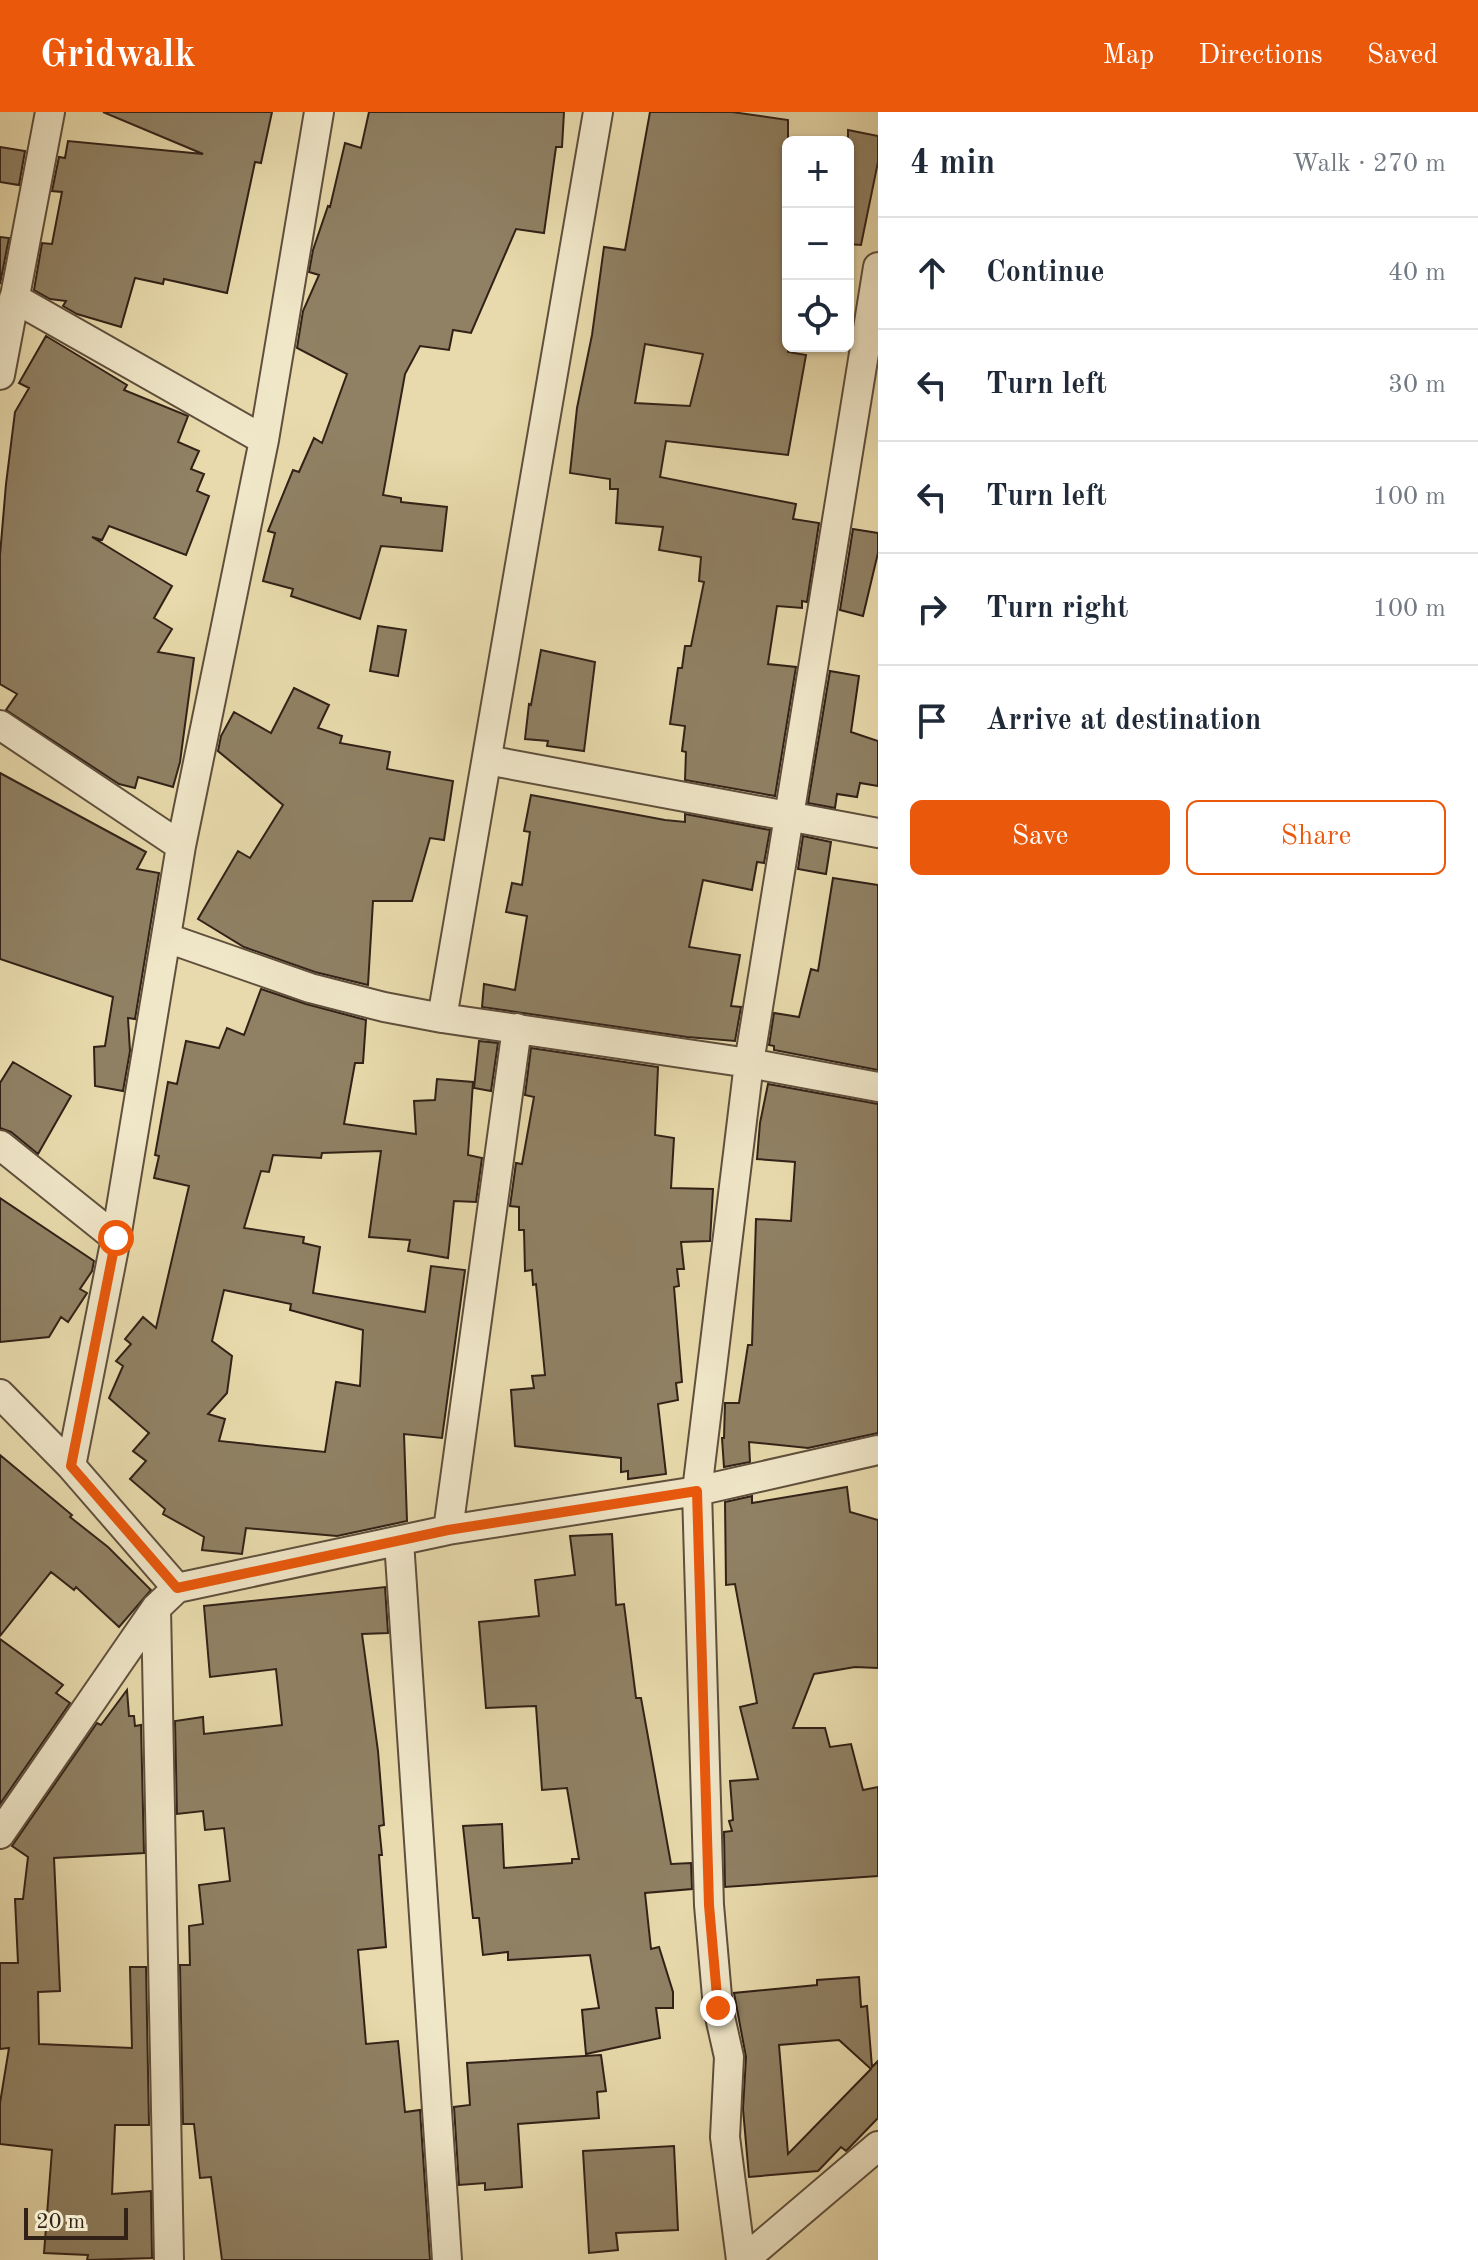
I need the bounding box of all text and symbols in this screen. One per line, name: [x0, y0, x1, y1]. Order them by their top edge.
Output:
text: Gridwalk: [40, 37, 196, 75]
text: Map: [1102, 42, 1154, 70]
text: Directions: [1198, 42, 1323, 70]
text: Saved: [1367, 42, 1438, 70]
map controls: [782, 136, 854, 352]
button: +: [782, 136, 854, 208]
text: 4 min: [910, 147, 995, 181]
text: Walk · 270 m: [1292, 151, 1446, 177]
button: −: [782, 208, 854, 280]
icon: ahead: [910, 251, 954, 295]
text: Continue: [986, 258, 1105, 288]
text: 40 m: [1388, 260, 1446, 286]
button: locate: [782, 280, 854, 352]
icon: left: [910, 363, 954, 407]
text: Turn left: [986, 370, 1107, 400]
text: 30 m: [1388, 372, 1446, 398]
icon: left: [910, 475, 954, 519]
text: Turn left: [986, 482, 1107, 512]
text: 100 m: [1373, 484, 1446, 510]
icon: right: [910, 587, 954, 631]
text: Turn right: [986, 594, 1128, 624]
text: 100 m: [1373, 596, 1446, 622]
icon: arrive: [910, 699, 954, 743]
text: Arrive at destination: [986, 706, 1261, 736]
button: Save: [910, 800, 1170, 875]
button: Share: [1186, 800, 1446, 875]
route start: [98, 1220, 134, 1256]
route end: [700, 1990, 736, 2026]
scale bar: [24, 2204, 128, 2240]
text: 20 m: [36, 2211, 85, 2233]

